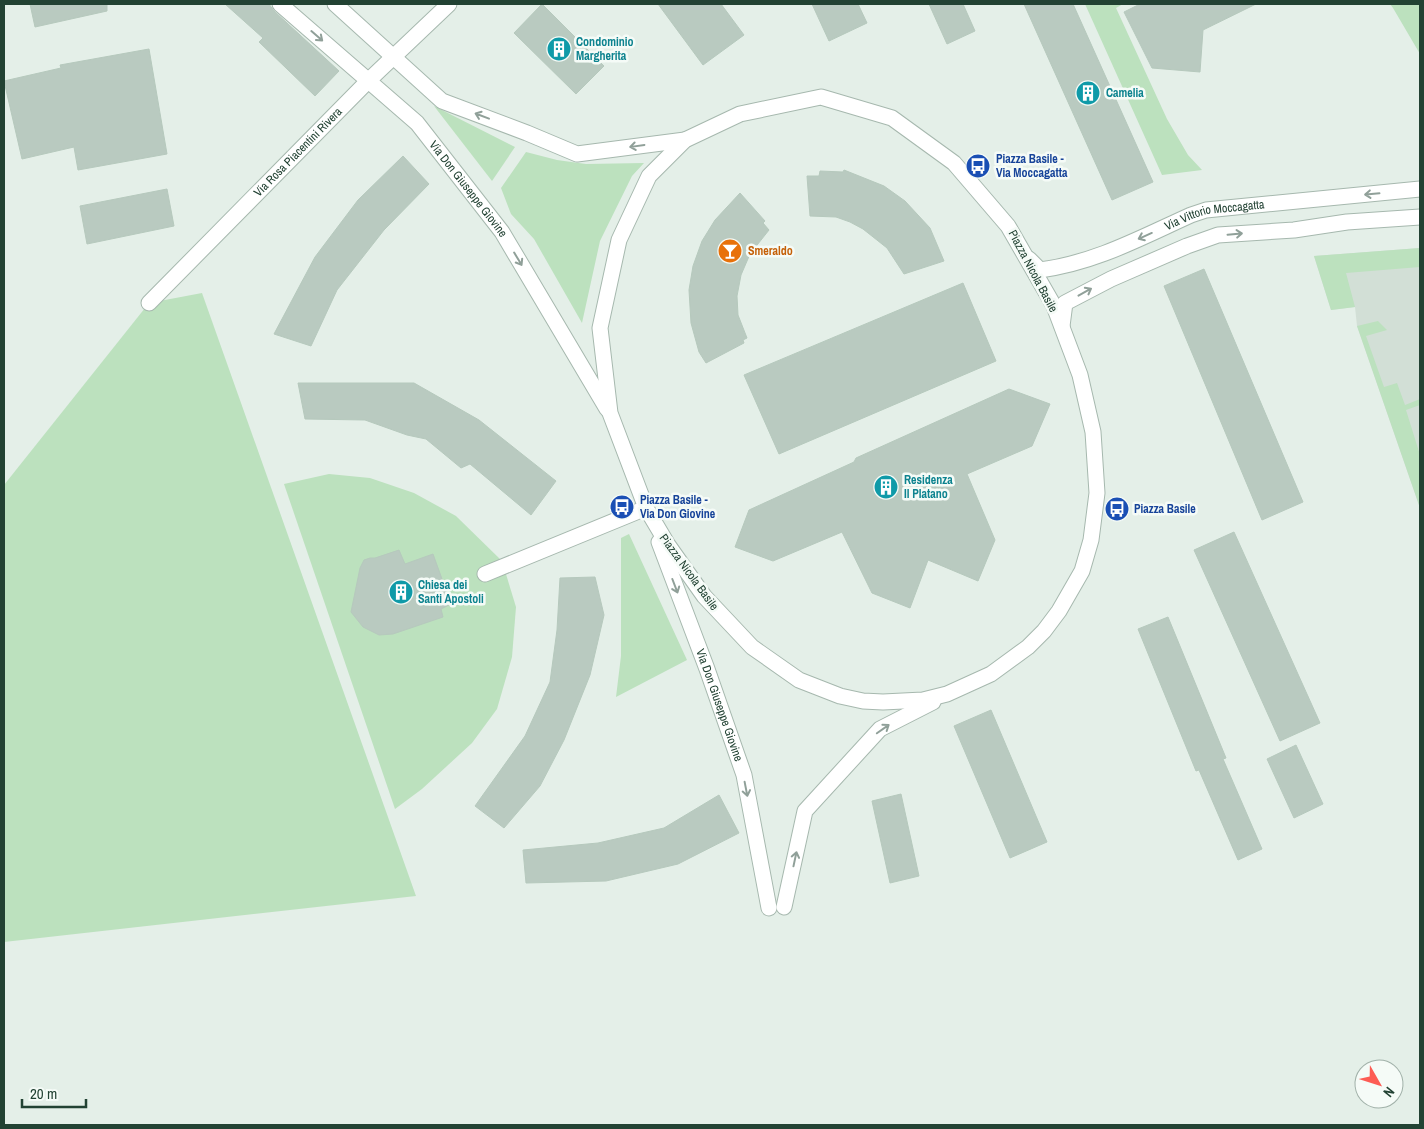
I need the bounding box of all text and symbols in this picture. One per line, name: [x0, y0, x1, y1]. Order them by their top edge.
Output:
one-way arrow: [310, 30, 323, 42]
place label: Condominio Margherita: [576, 34, 633, 64]
building icon: Condominio Margherita: [546, 36, 572, 62]
building icon: Camelia: [1075, 80, 1101, 106]
place label: Camelia: [1106, 85, 1144, 101]
street label: Via Rosa Piacentini Rivera: [250, 104, 346, 200]
one-way arrow: [475, 111, 491, 120]
street label: Via Don Giuseppe Giovine: [426, 137, 511, 240]
one-way arrow: [629, 141, 645, 151]
place label: Piazza Basile - Via Moccagatta: [996, 151, 1068, 181]
bus stop icon: Piazza Basile - Via Moccagatta: [965, 153, 991, 179]
one-way arrow: [1364, 189, 1380, 199]
street label: Via Vittorio Moccagatta: [1162, 196, 1266, 234]
street label: Piazza Nicola Basile: [1005, 227, 1061, 315]
one-way arrow: [1227, 229, 1243, 238]
one-way arrow: [1138, 231, 1153, 241]
bar icon: Smeraldo: [717, 238, 743, 264]
place label: Smeraldo: [748, 243, 793, 259]
one-way arrow: [514, 251, 524, 265]
one-way arrow: [1077, 287, 1091, 297]
place label: Residenza Il Platano: [904, 472, 953, 502]
building icon: Residenza Il Platano: [873, 474, 899, 500]
place label: Piazza Basile - Via Don Giovine: [640, 492, 716, 522]
bus stop icon: Piazza Basile - Via Don Giovine: [609, 494, 635, 520]
bus stop icon: Piazza Basile: [1104, 496, 1130, 522]
place label: Piazza Basile: [1134, 501, 1196, 517]
street label: Piazza Nicola Basile: [656, 531, 722, 613]
place label: Chiesa dei Santi Apostoli: [418, 577, 484, 607]
one-way arrow: [671, 578, 680, 593]
building icon: Chiesa dei Santi Apostoli: [388, 579, 414, 605]
street label: Via Don Giuseppe Giovine: [692, 647, 747, 764]
one-way arrow: [876, 724, 890, 734]
one-way arrow: [742, 780, 752, 796]
one-way arrow: [790, 852, 800, 868]
north arrow: [1354, 1059, 1404, 1109]
scale bar: [22, 1076, 86, 1108]
text: 20 m: [30, 1083, 57, 1104]
text: N: [1379, 1083, 1399, 1101]

